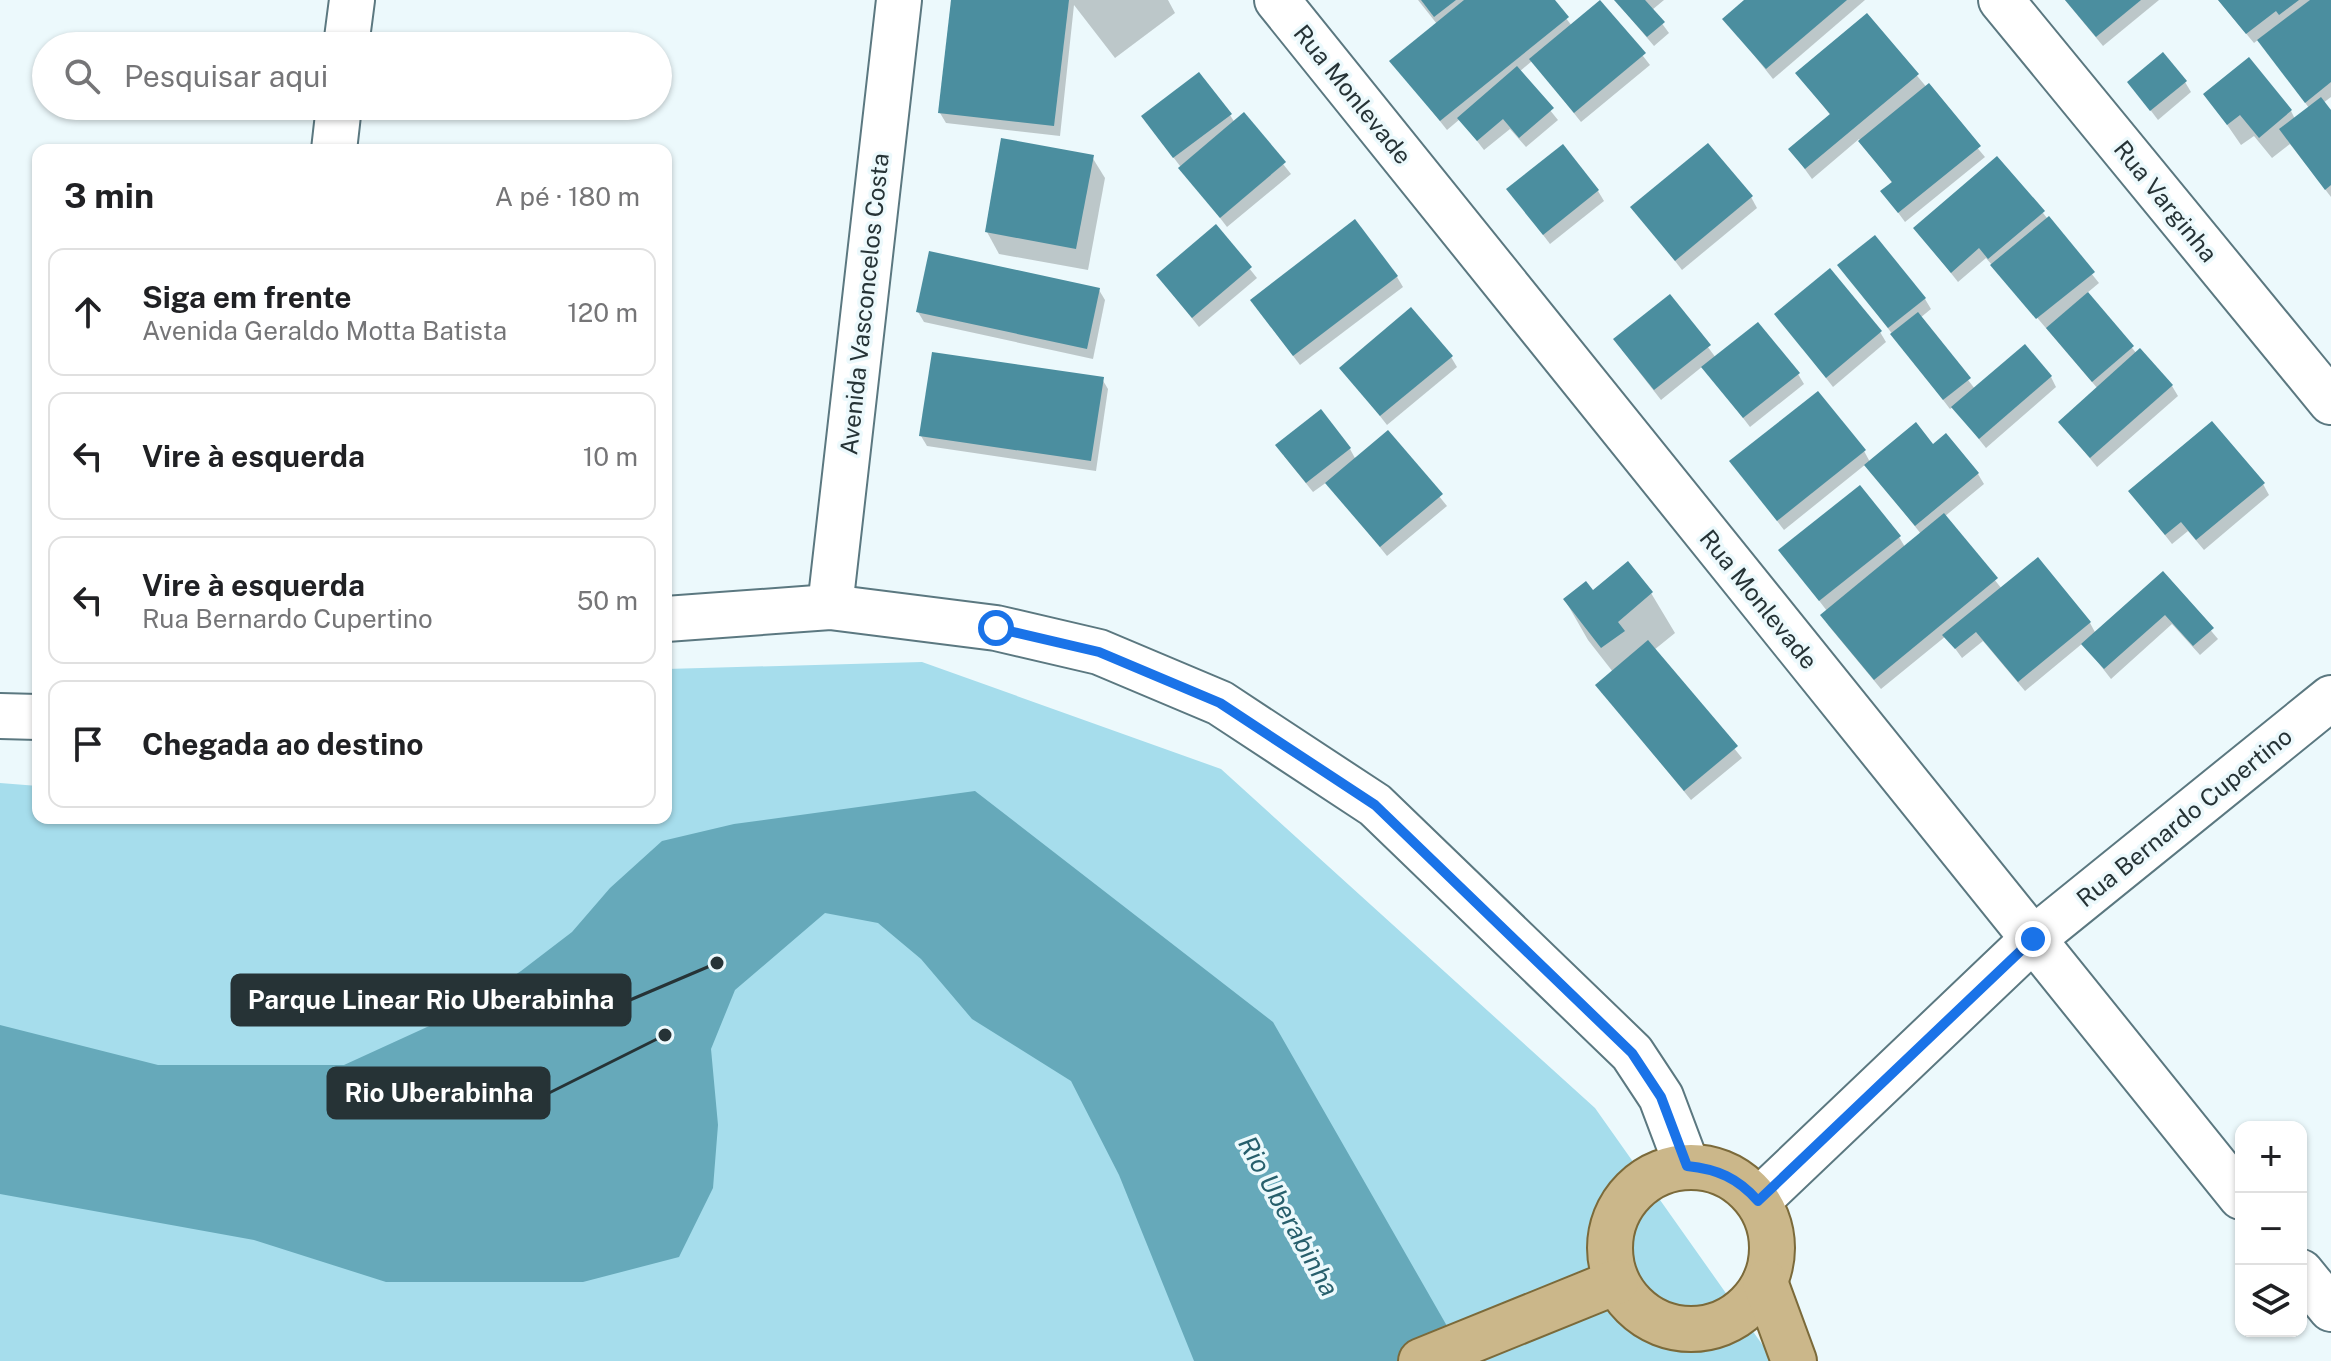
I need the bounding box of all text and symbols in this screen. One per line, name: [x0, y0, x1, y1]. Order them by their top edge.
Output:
street label: Rua Monlevade: [1288, 19, 1418, 169]
search box: [32, 32, 672, 120]
icon: search: [60, 54, 104, 98]
text: Pesquisar aqui: [124, 58, 328, 94]
street label: Rua Varginha: [2109, 135, 2223, 267]
street label: Avenida Vasconcelos Costa: [834, 152, 894, 456]
text: 3 min: [64, 176, 154, 216]
text: A pé · 180 m: [495, 181, 640, 212]
text: Siga em frente: [142, 279, 352, 315]
icon: ahead: [66, 290, 110, 334]
text: 120 m: [567, 297, 638, 328]
text: Avenida Geraldo Motta Batista: [142, 315, 507, 346]
icon: left: [66, 434, 110, 478]
text: Vire à esquerda: [142, 438, 365, 474]
text: 10 m: [583, 441, 638, 472]
street label: Rua Monlevade: [1694, 524, 1824, 674]
text: Vire à esquerda: [142, 567, 365, 603]
icon: left: [66, 578, 110, 622]
text: 50 m: [577, 585, 638, 616]
text: Rua Bernardo Cupertino: [142, 603, 433, 634]
route start: [978, 610, 1014, 646]
icon: arrive: [66, 722, 110, 766]
street label: Rua Bernardo Cupertino: [2071, 722, 2297, 912]
text: Chegada ao destino: [142, 726, 423, 762]
route end: [2015, 921, 2051, 957]
callout: Parque Linear Rio Uberabinha: [232, 975, 630, 1025]
text: Parque Linear Rio Uberabinha: [248, 984, 614, 1015]
callout: Rio Uberabinha: [328, 1068, 549, 1118]
text: Rio Uberabinha: [345, 1077, 533, 1108]
map controls: [2235, 1121, 2307, 1337]
button: +: [2235, 1121, 2307, 1193]
water label: Rio Uberabinha: [1232, 1131, 1346, 1301]
button: −: [2235, 1193, 2307, 1265]
button: layers: [2235, 1265, 2307, 1337]

